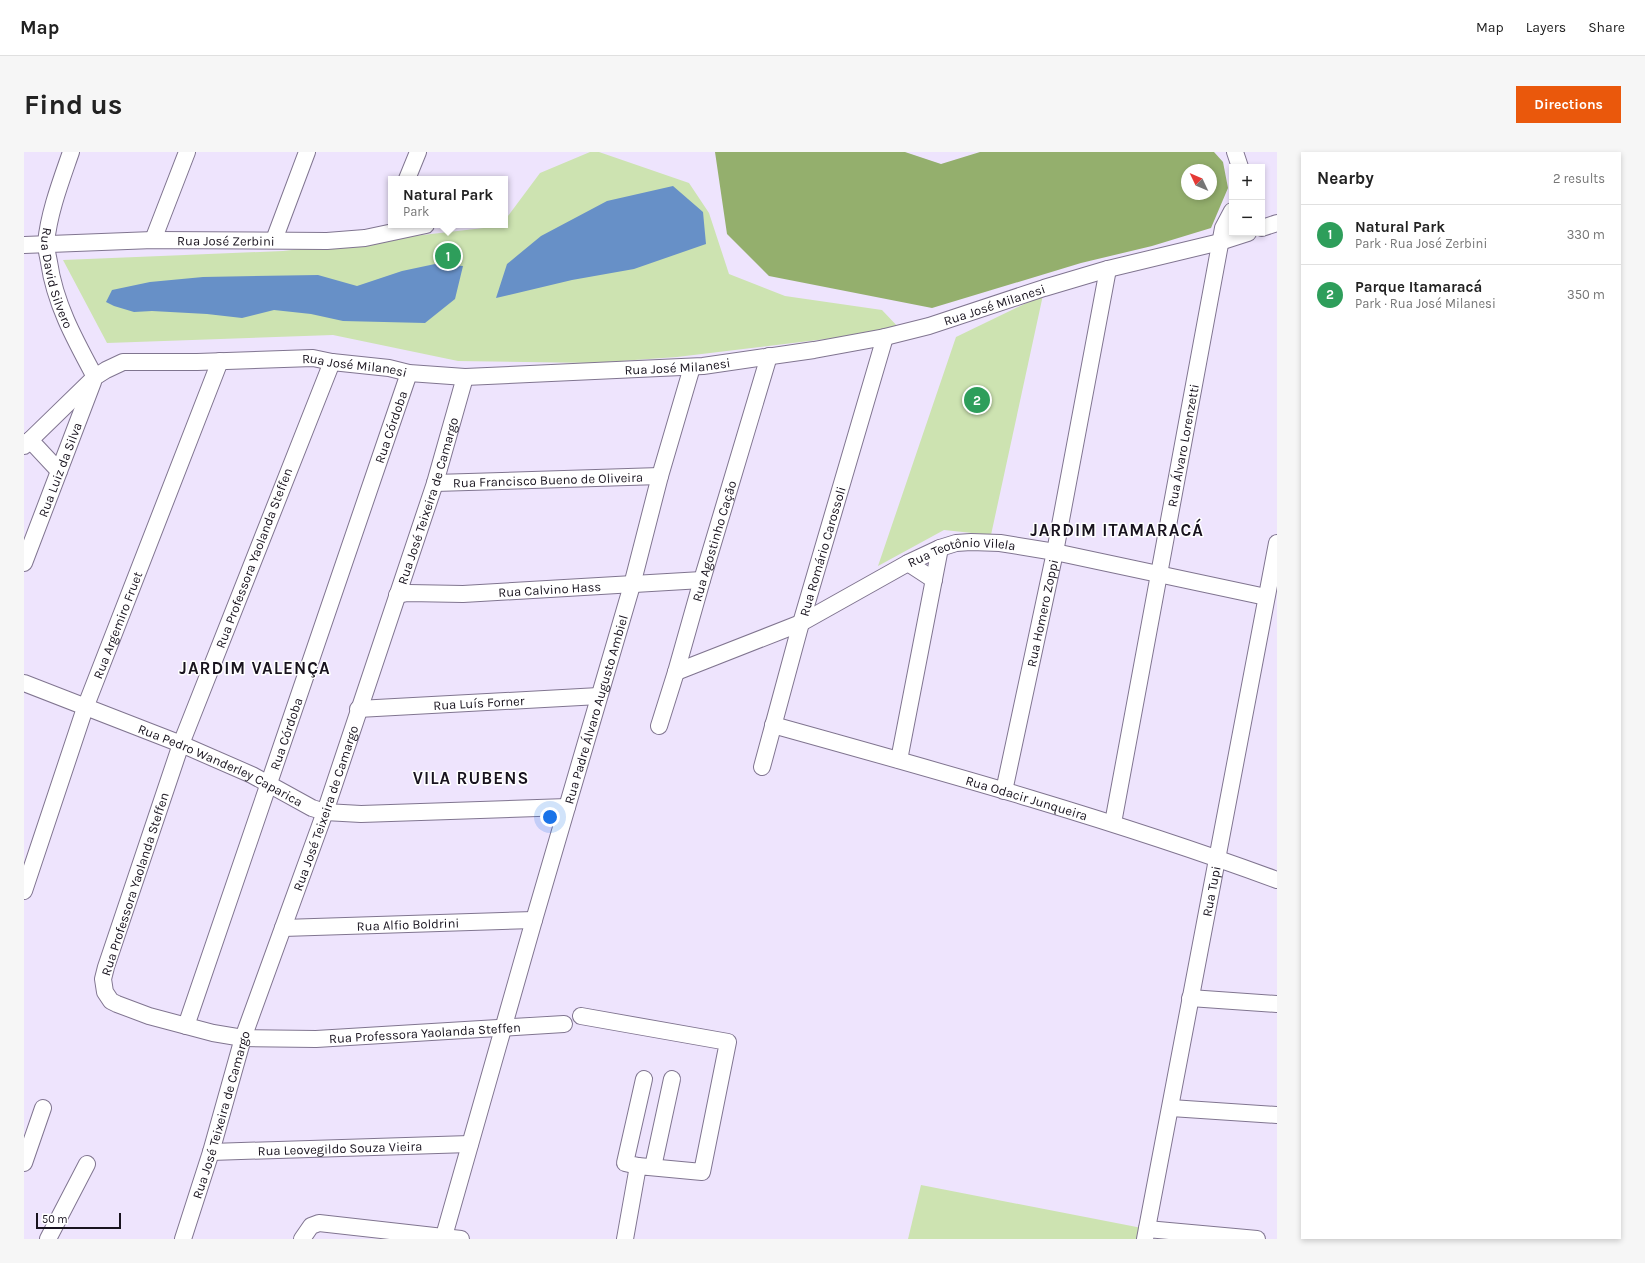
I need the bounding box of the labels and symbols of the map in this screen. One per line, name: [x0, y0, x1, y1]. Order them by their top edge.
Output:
north arrow: [1181, 164, 1217, 200]
street label: Rua David Silvero: [38, 227, 76, 331]
street label: Rua José Zerbini: [177, 233, 275, 248]
pin: 1: [435, 241, 461, 271]
street label: Rua José Milanesi: [941, 281, 1047, 328]
street label: Rua José Milanesi: [302, 350, 409, 380]
street label: Rua José Milanesi: [624, 355, 731, 377]
street label: Rua Álvaro Lorenzetti: [1164, 383, 1202, 508]
pin: 2: [964, 385, 990, 415]
street label: Rua Córdoba: [371, 389, 410, 465]
street label: Rua José Teixeira de Camargo: [394, 415, 461, 586]
street label: Rua Luiz da Silva: [35, 420, 84, 519]
street label: Rua Professora Yaolanda Steffen: [213, 466, 295, 650]
street label: Rua Francisco Bueno de Oliveira: [453, 469, 643, 490]
street label: Rua Agostinho Cação: [689, 479, 739, 603]
street label: Rua Romário Carossoli: [796, 485, 848, 618]
district label: JARDIM ITAMARACÁ: [1030, 518, 1204, 540]
street label: Rua Teotônio Vilela: [905, 534, 1017, 570]
street label: Rua Homero Zoppi: [1023, 558, 1061, 668]
street label: Rua Argemiro Fruet: [90, 569, 145, 681]
street label: Rua Calvino Hass: [498, 578, 602, 599]
street label: Rua Padre Álvaro Augusto Ambiel: [561, 613, 630, 806]
district label: JARDIM VALENÇA: [179, 658, 331, 678]
street label: Rua Luís Forner: [433, 693, 525, 712]
street label: Rua Córdoba: [267, 695, 305, 772]
street label: Rua Pedro Wanderley Caparica: [136, 721, 306, 809]
street label: Rua José Teixeira de Camargo: [290, 723, 361, 893]
district label: VILA RUBENS: [413, 768, 529, 788]
street label: Rua Odacir Junqueira: [964, 772, 1090, 823]
street label: Rua Professora Yaolanda Steffen: [98, 790, 172, 978]
your location: [540, 807, 560, 827]
street label: Rua Tupi: [1199, 865, 1223, 918]
street label: Rua Alfio Boldrini: [356, 915, 459, 933]
street label: Rua Professora Yaolanda Steffen: [329, 1019, 521, 1046]
street label: Rua José Teixeira de Camargo: [189, 1029, 253, 1201]
street label: Rua Leovegildo Souza Vieira: [257, 1138, 423, 1158]
scale bar: [36, 1211, 121, 1230]

